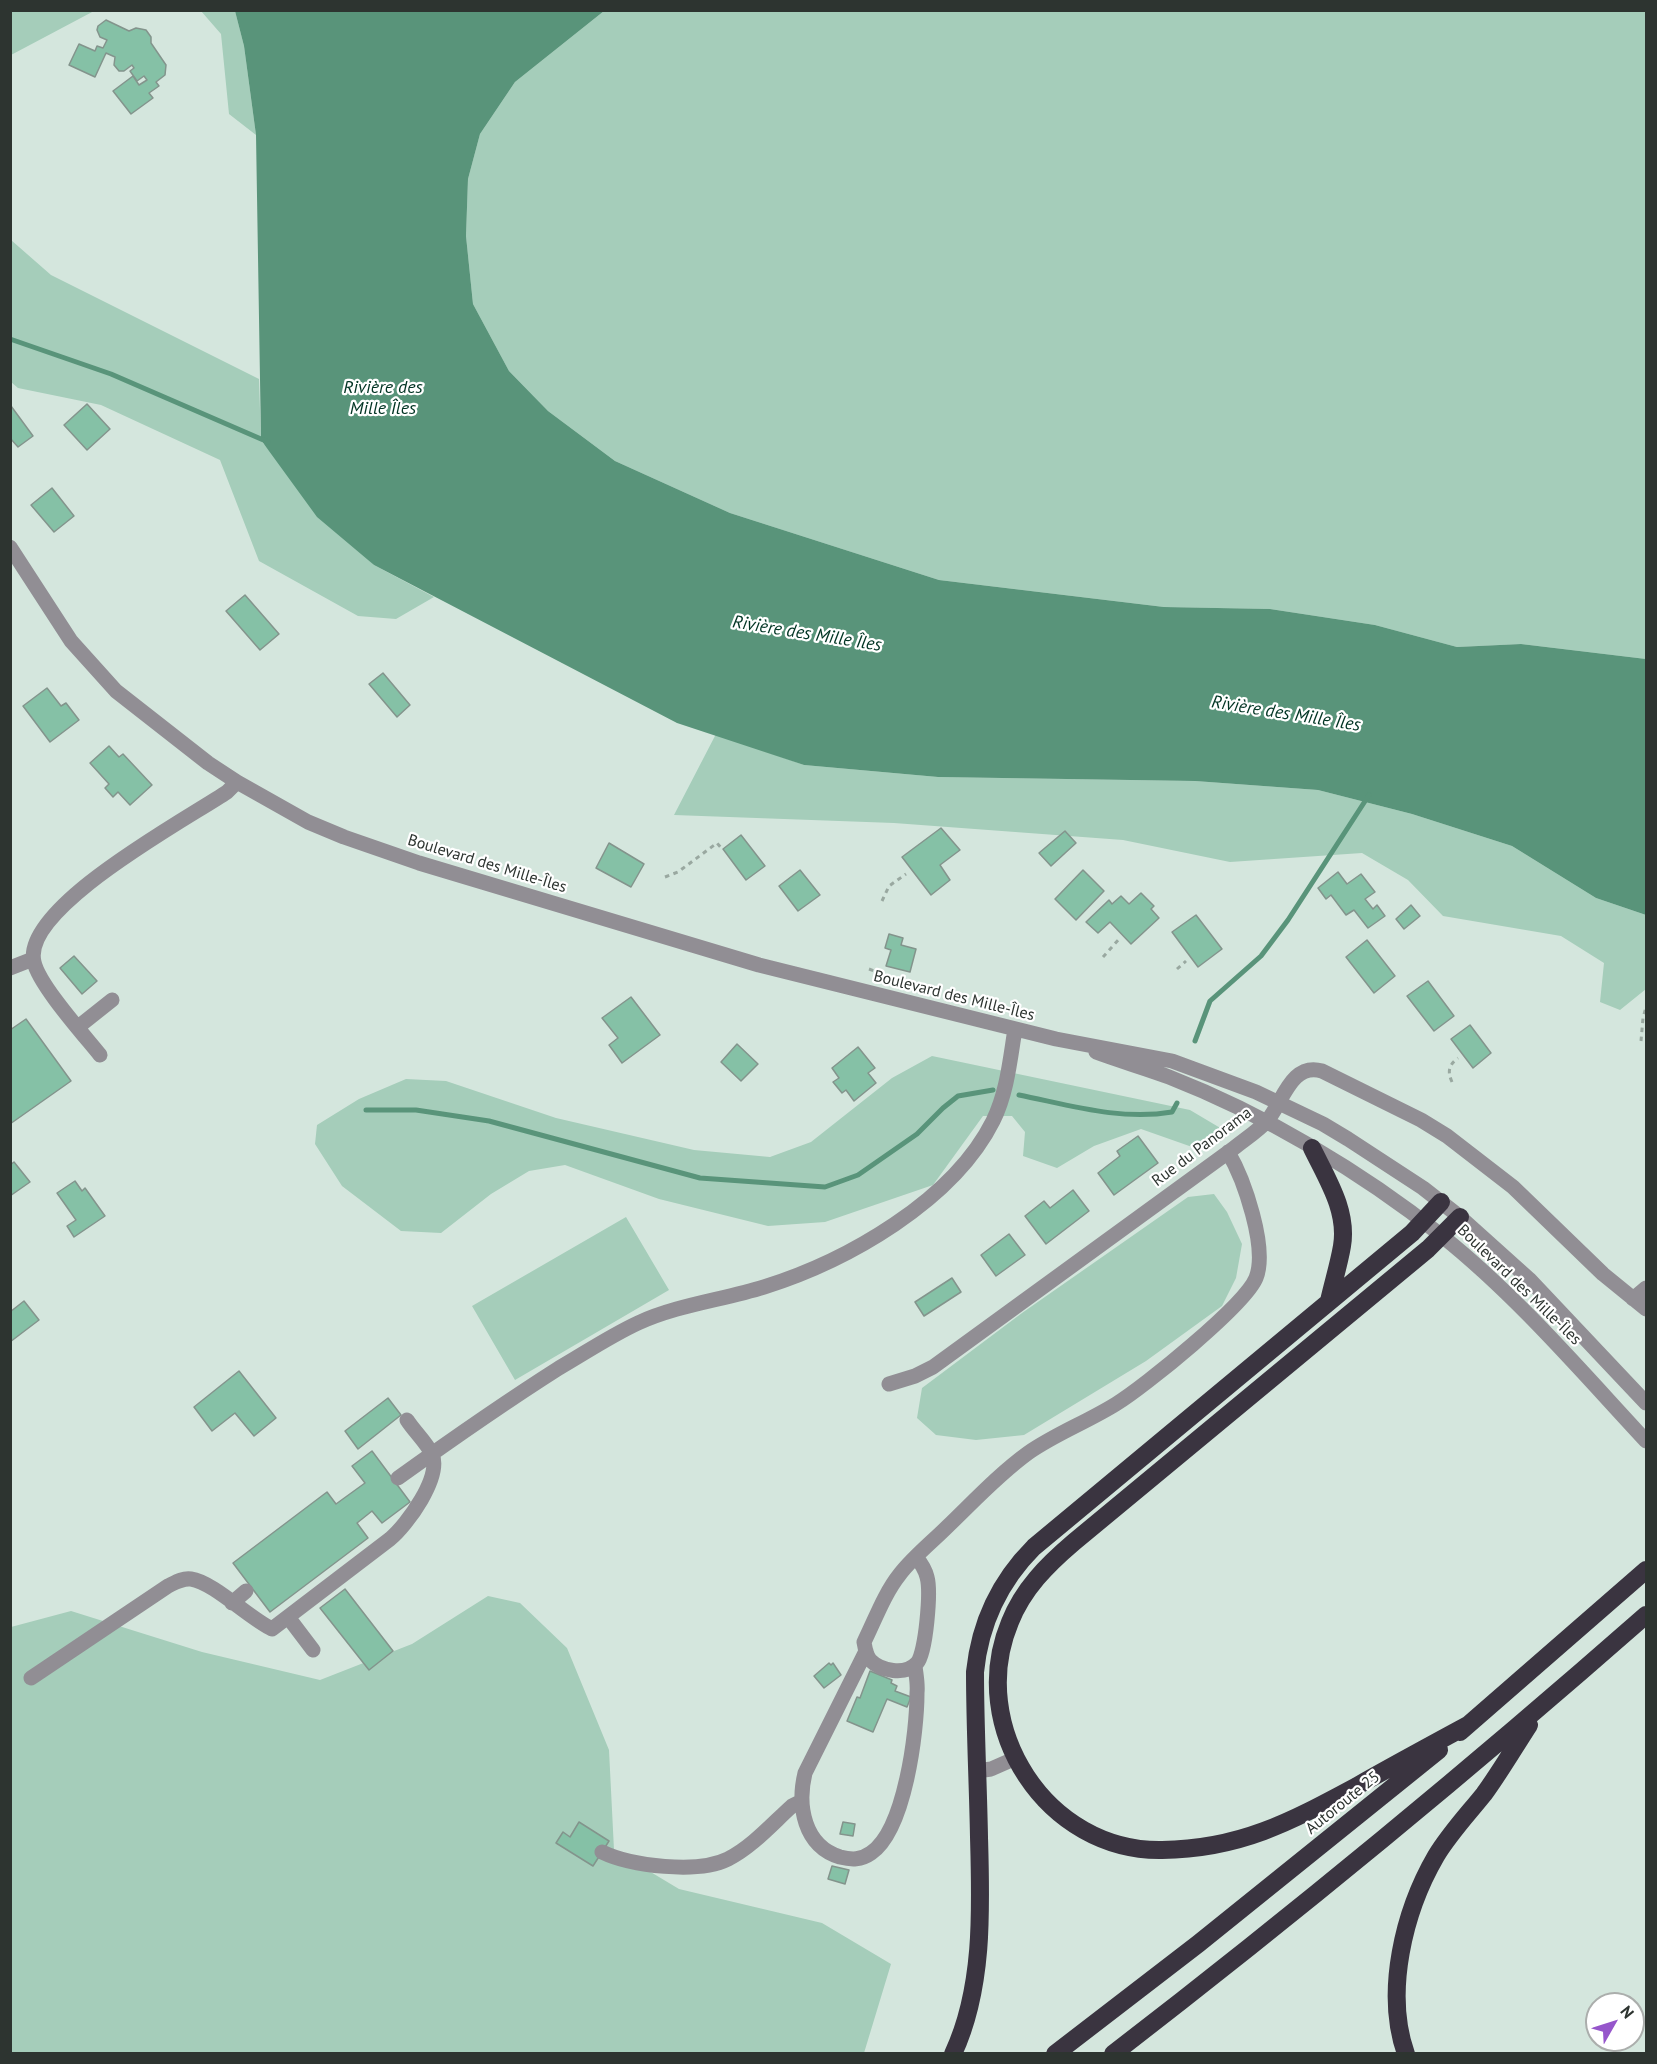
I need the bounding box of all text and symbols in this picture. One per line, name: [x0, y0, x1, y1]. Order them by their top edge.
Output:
water label: Rivière des Mille Îles: [343, 377, 423, 420]
water label: Rivière des Mille Îles: [731, 612, 883, 656]
water label: Rivière des Mille Îles: [1210, 692, 1362, 736]
street label: Boulevard des Mille-Îles: [405, 831, 569, 897]
street label: Boulevard des Mille-Îles: [872, 967, 1036, 1025]
street label: Rue du Panorama: [1148, 1103, 1256, 1191]
street label: Boulevard des Mille-Îles: [1453, 1221, 1585, 1349]
street label: Autoroute 25: [1302, 1767, 1384, 1839]
north arrow: [1585, 1992, 1645, 2052]
text: N: [1616, 2002, 1639, 2022]

